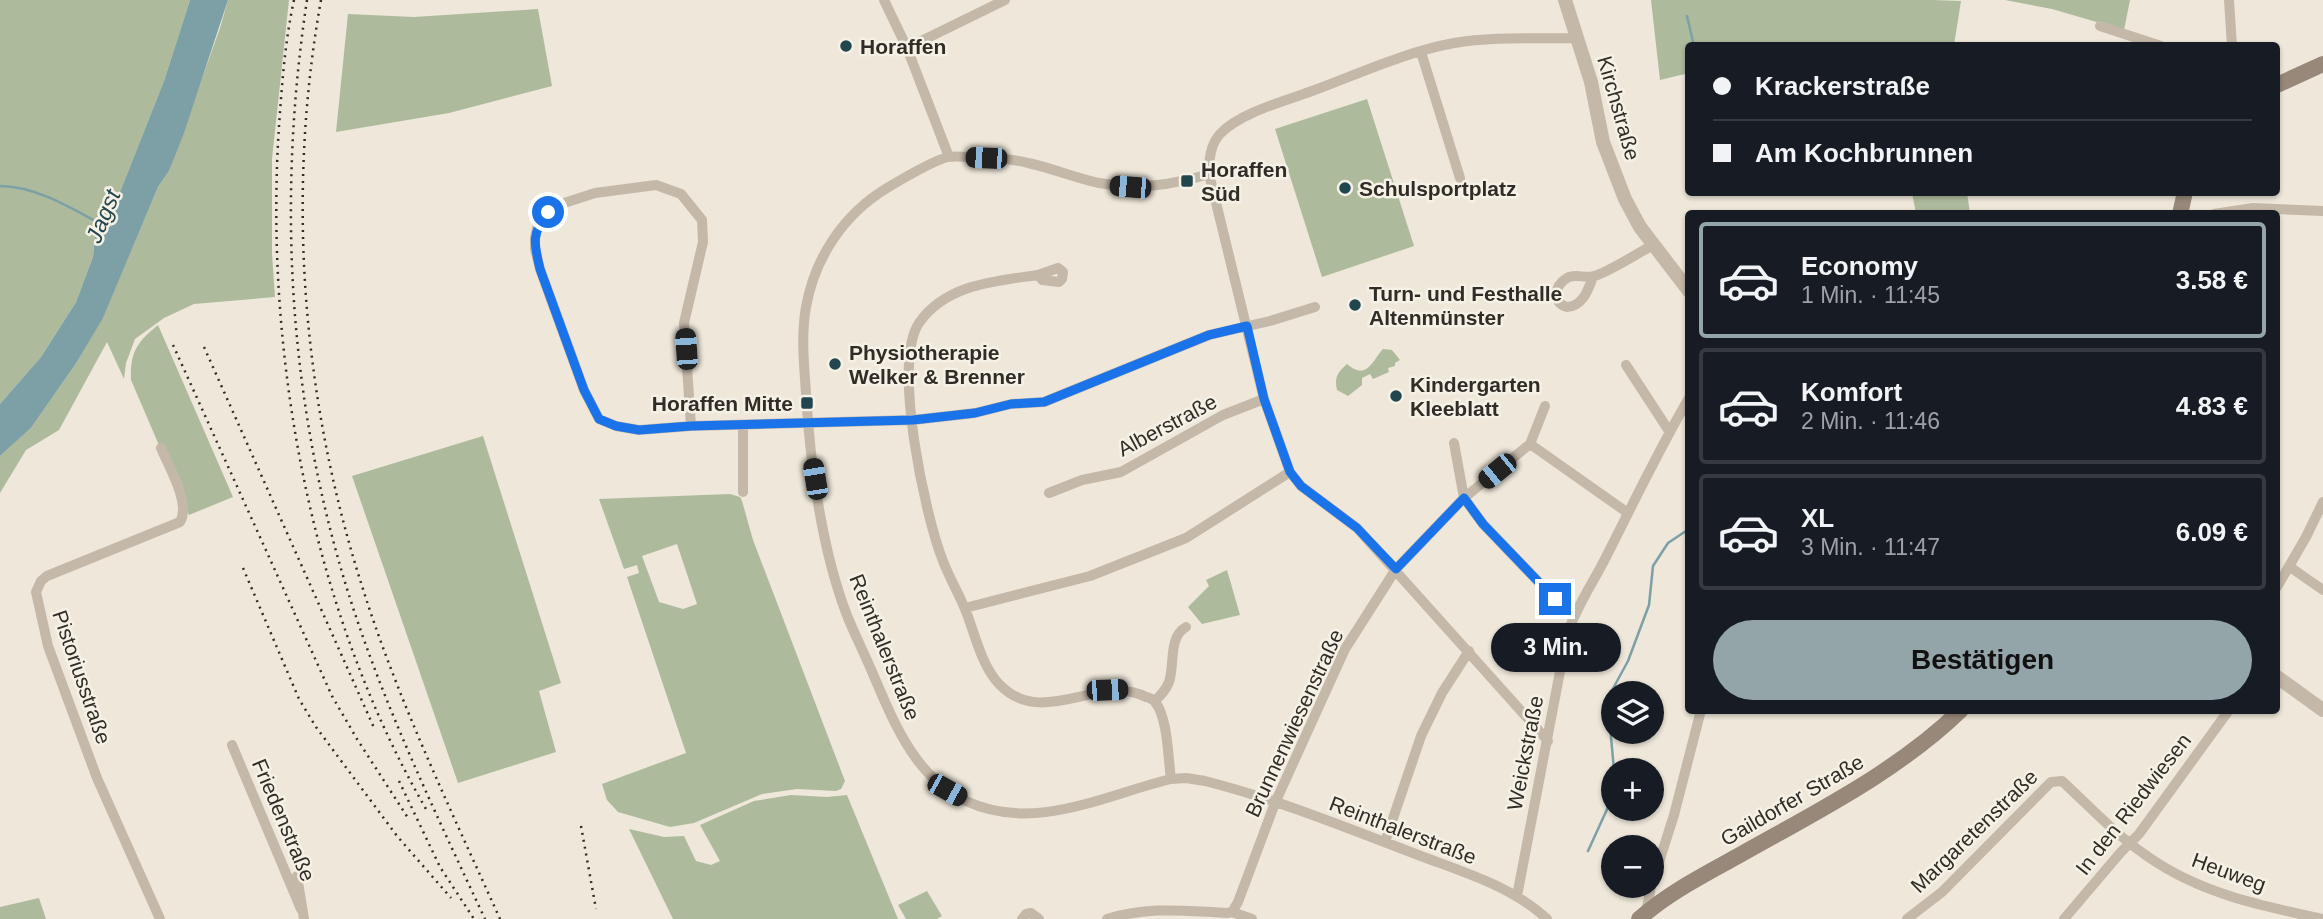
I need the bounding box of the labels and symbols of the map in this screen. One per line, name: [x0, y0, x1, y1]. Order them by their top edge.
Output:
place label: Horaffen: [860, 35, 946, 58]
marker: Horaffen: [838, 38, 854, 54]
street label: Kirchstraße: [1593, 53, 1645, 163]
car: [965, 147, 1008, 169]
place label: Horaffen Süd: [1201, 158, 1287, 205]
marker: Horaffen Süd: [1179, 173, 1195, 189]
car: [1109, 175, 1152, 199]
place label: Schulsportplatz: [1359, 177, 1517, 200]
marker: Schulsportplatz: [1337, 180, 1353, 196]
water label: Jagst: [80, 184, 126, 247]
route start: [532, 196, 564, 228]
place label: Turn- und Festhalle Altenmünster: [1369, 282, 1562, 329]
marker: Turn- und Festhalle Altenmünster: [1347, 297, 1363, 313]
car: [675, 327, 698, 371]
place label: Physiotherapie Welker & Brenner: [849, 341, 1025, 388]
marker: Physiotherapie Welker & Brenner: [827, 356, 843, 372]
place label: Kindergarten Kleeblatt: [1410, 373, 1541, 420]
marker: Kindergarten Kleeblatt: [1388, 388, 1404, 404]
street label: Alberstraße: [1114, 389, 1220, 461]
place label: Horaffen Mitte: [652, 392, 793, 415]
marker: Horaffen Mitte: [799, 395, 815, 411]
car: [1475, 450, 1520, 492]
car: [802, 457, 829, 501]
street label: Reinthalerstraße: [845, 571, 925, 723]
route end: [1539, 583, 1571, 615]
street label: Pistoriusstraße: [48, 607, 116, 747]
callout: 3 Min.: [1490, 624, 1620, 672]
street label: Brunnenwiesenstraße: [1240, 626, 1348, 820]
car: [1086, 679, 1129, 701]
street label: Weickstraße: [1503, 694, 1547, 812]
street label: In den Riedwiesen: [2071, 729, 2195, 879]
street label: Gaildorfer Straße: [1717, 750, 1867, 850]
street label: Friedenstraße: [248, 755, 320, 885]
street label: Margaretenstraße: [1906, 765, 2042, 897]
car: [924, 771, 971, 809]
street label: Reinthalerstraße: [1326, 791, 1480, 869]
street label: Heuweg: [2189, 848, 2269, 896]

